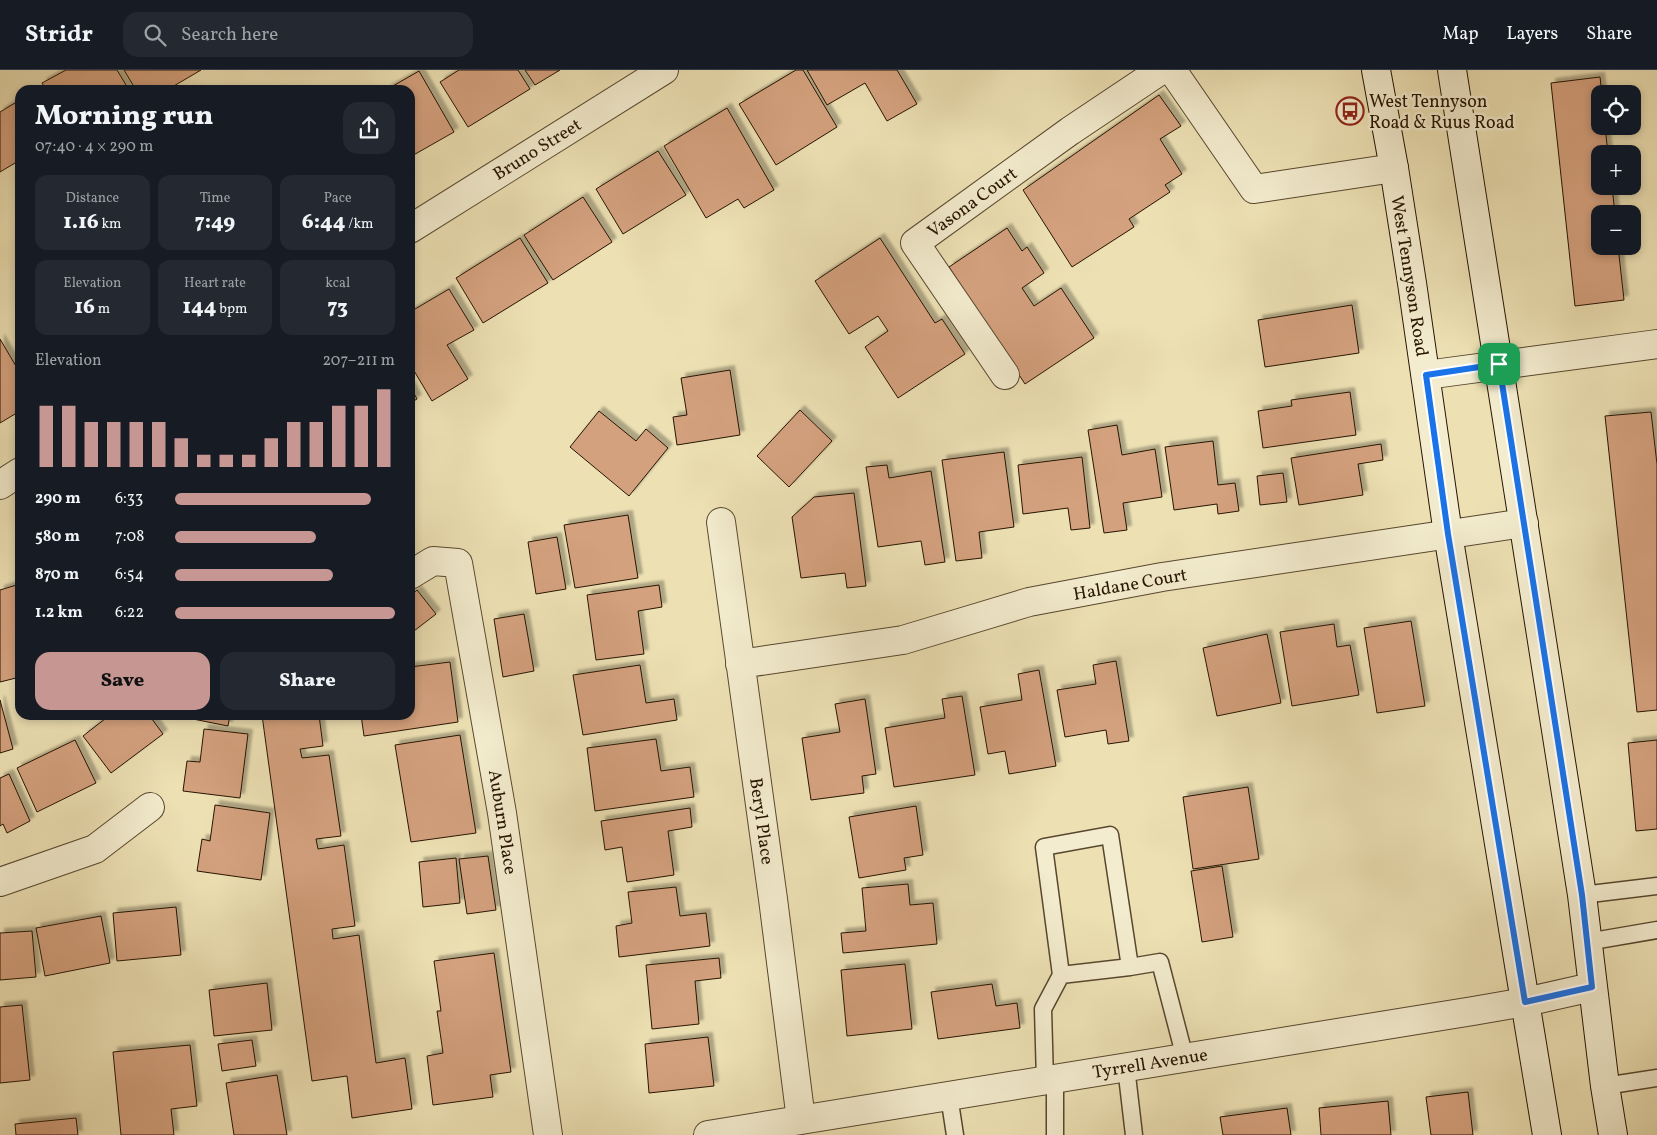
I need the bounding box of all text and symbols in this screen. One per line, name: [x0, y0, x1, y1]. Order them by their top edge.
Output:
search box: [123, 12, 473, 57]
text: Stridr: [25, 18, 93, 52]
icon: search: [141, 21, 169, 49]
text: Search here: [181, 22, 278, 48]
text: Map: [1442, 22, 1478, 47]
text: Layers: [1506, 22, 1558, 47]
text: Share: [1586, 22, 1632, 47]
map controls: [1591, 85, 1641, 255]
button: locate: [1591, 85, 1641, 135]
place label: West Tennyson Road & Ruus Road: [1369, 90, 1515, 136]
bus stop icon: West Tennyson Road & Ruus Road: [1335, 96, 1365, 126]
text: Morning run: [35, 97, 213, 136]
button: share: [343, 102, 395, 154]
street label: Bruno Street: [489, 113, 587, 187]
text: 07:40 · 4 × 290 m: [35, 136, 153, 158]
button: +: [1591, 145, 1641, 195]
street label: Vasona Court: [923, 162, 1023, 244]
text: Distance: [66, 189, 119, 208]
text: Time: [200, 189, 230, 208]
text: Pace: [324, 189, 352, 208]
street label: West Tennyson Road: [1383, 194, 1434, 359]
button: −: [1591, 205, 1641, 255]
text: 1.16: [63, 208, 99, 237]
text: 7:49: [195, 208, 235, 237]
text: 6:44: [302, 208, 346, 237]
text: km: [99, 215, 121, 234]
text: /km: [346, 215, 374, 234]
text: Elevation: [63, 274, 121, 293]
text: Heart rate: [184, 274, 246, 293]
text: kcal: [325, 274, 350, 293]
text: 16: [74, 293, 95, 322]
text: 144: [183, 293, 217, 322]
text: 73: [327, 293, 348, 322]
text: m: [95, 300, 110, 319]
text: bpm: [217, 300, 247, 319]
pin: [1478, 343, 1520, 385]
text: Elevation: [35, 350, 102, 372]
text: 207–211 m: [322, 350, 395, 372]
icon: arrive: [1485, 350, 1513, 378]
text: 290 m: [35, 488, 81, 510]
text: 6:33: [115, 488, 143, 510]
text: 580 m: [35, 526, 80, 548]
text: 7:08: [115, 526, 144, 548]
street label: Haldane Court: [1071, 563, 1189, 608]
text: 870 m: [35, 564, 79, 586]
text: 6:54: [115, 564, 144, 586]
text: 1.2 km: [35, 602, 83, 624]
text: 6:22: [115, 602, 144, 624]
button: Save: [35, 652, 210, 710]
button: Share: [220, 652, 395, 710]
street label: Auburn Place: [481, 768, 522, 876]
street label: Beryl Place: [742, 776, 779, 866]
street label: Tyrrell Avenue: [1091, 1043, 1210, 1086]

